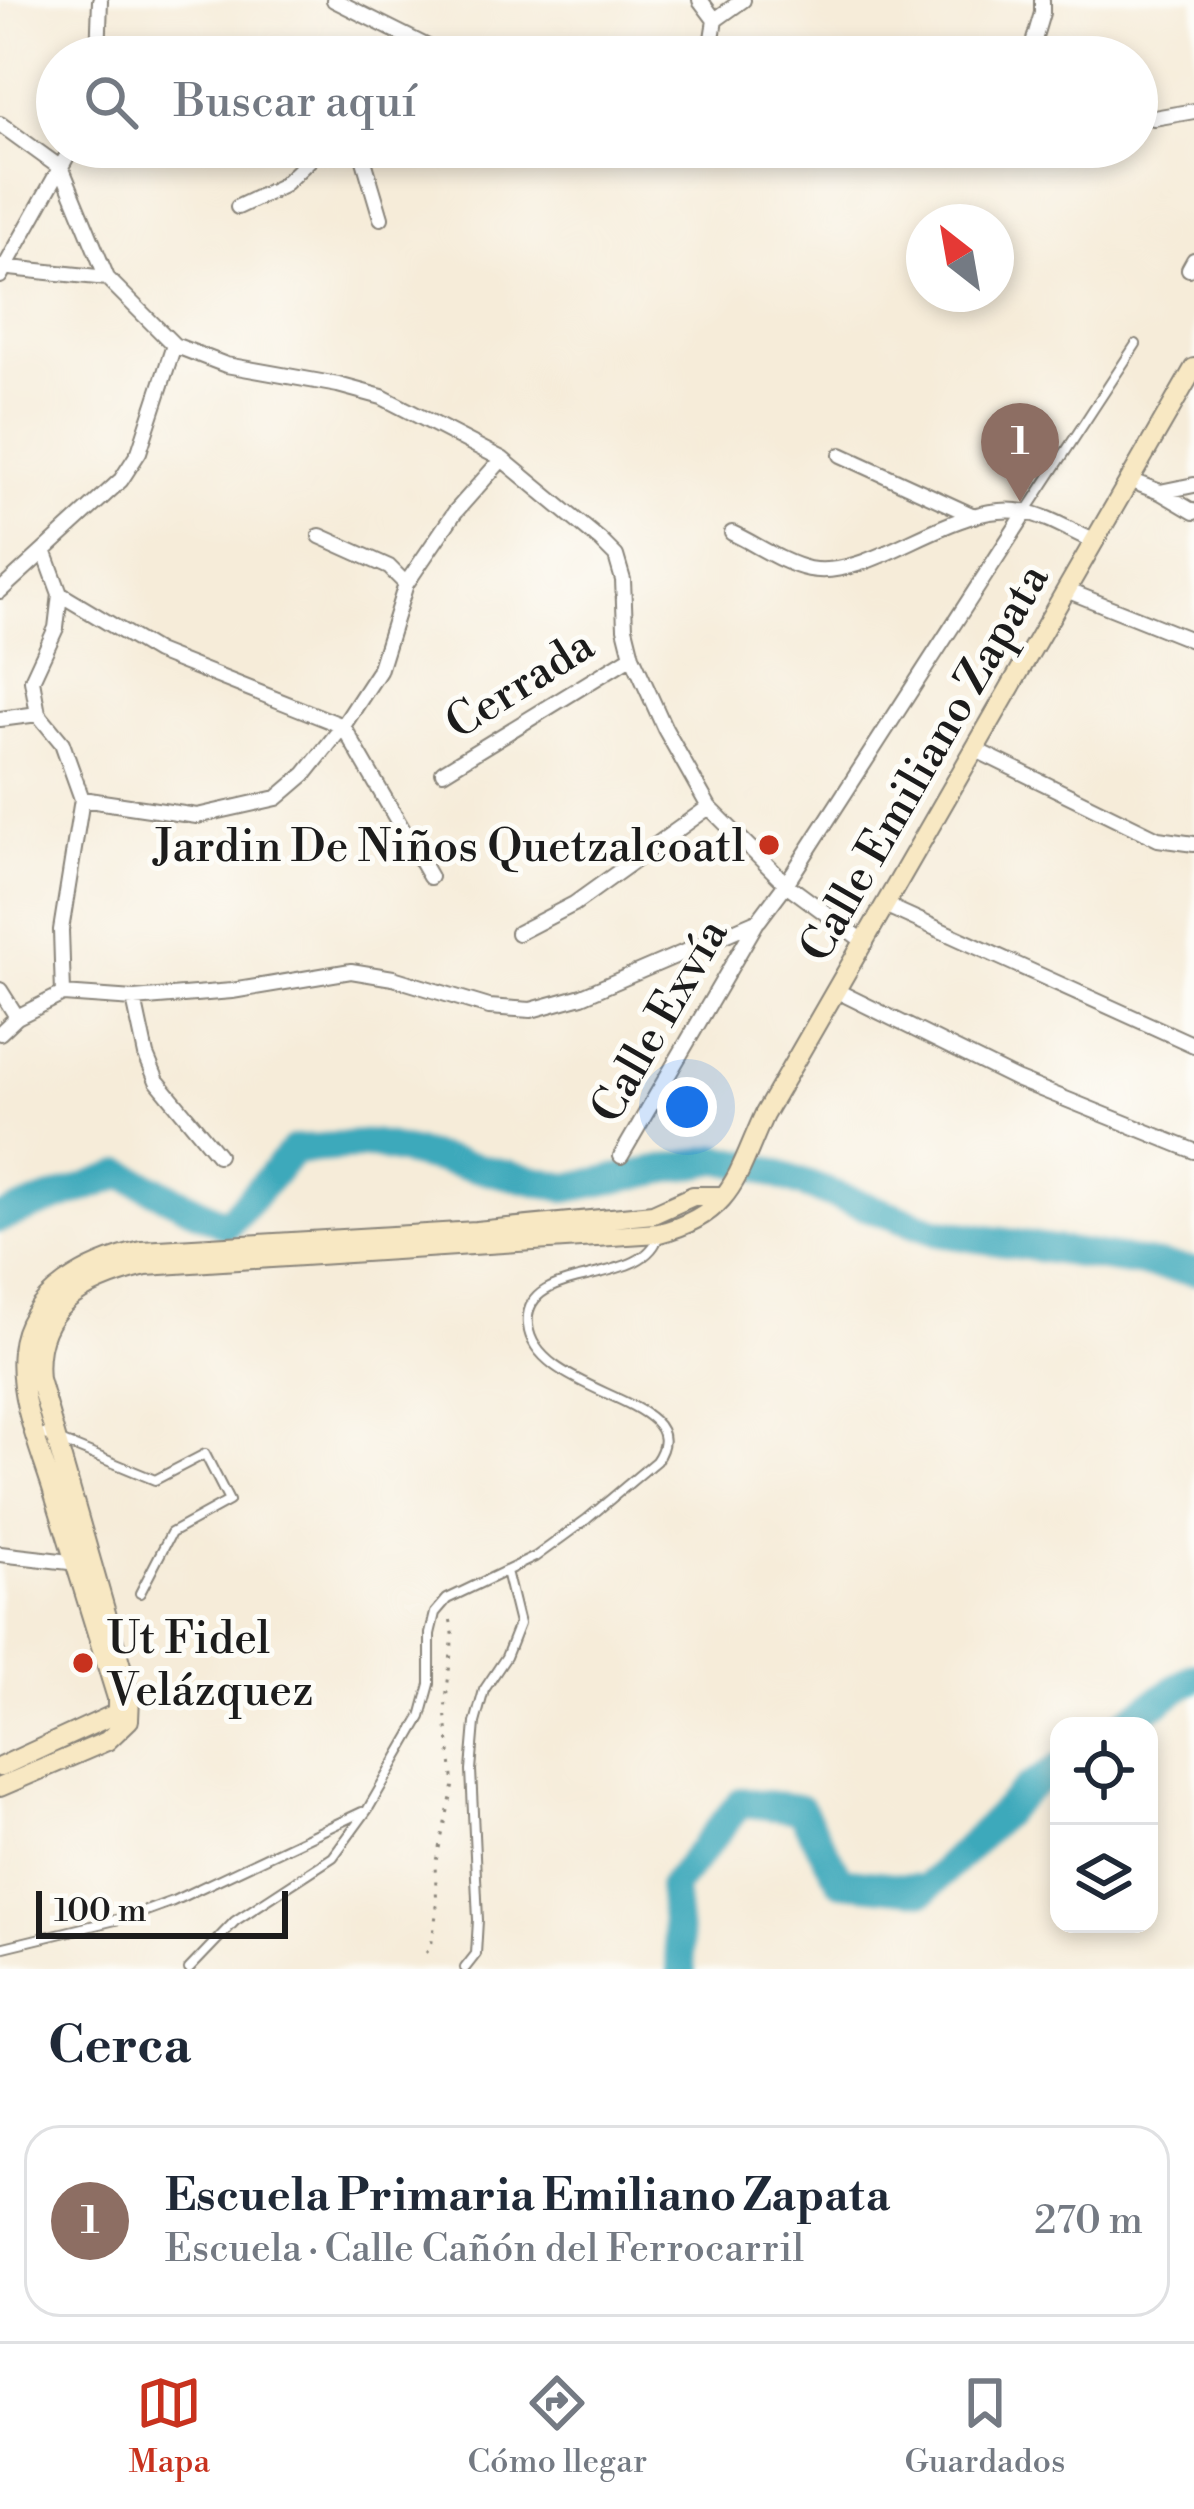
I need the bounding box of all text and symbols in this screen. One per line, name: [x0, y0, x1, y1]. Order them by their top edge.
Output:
search box: [36, 36, 1158, 168]
icon: search: [78, 69, 144, 135]
text: Buscar aquí: [174, 74, 416, 131]
north arrow: [906, 204, 1014, 312]
pin: 1: [981, 403, 1059, 502]
street label: Calle Emiliano Zapata: [788, 554, 1063, 972]
street label: Cerrada: [436, 617, 605, 753]
place label: Jardin De Niños Quetzalcoatl: [151, 819, 745, 876]
marker: Jardin De Niños Quetzalcoatl: [756, 832, 782, 858]
street label: Calle Exvía: [579, 909, 742, 1133]
your location: [657, 1077, 717, 1137]
place label: Ut Fidel Velázquez: [106, 1611, 314, 1720]
marker: Ut Fidel Velázquez: [70, 1650, 96, 1676]
map controls: [1050, 1717, 1158, 1933]
button: locate: [1050, 1717, 1158, 1825]
button: layers: [1050, 1825, 1158, 1933]
scale bar: [36, 1885, 288, 1938]
text: 100 m: [54, 1891, 147, 1932]
text: Cerca: [48, 2015, 191, 2079]
text: Escuela Primaria Emiliano Zapata: [165, 2168, 890, 2225]
text: 1: [81, 2197, 99, 2246]
text: 270 m: [1034, 2197, 1143, 2246]
text: Escuela · Calle Cañón del Ferrocarril: [165, 2225, 804, 2274]
tab: Mapa: [129, 2370, 210, 2483]
tab: Cómo llegar: [467, 2370, 647, 2483]
tab: Guardados: [904, 2370, 1065, 2483]

